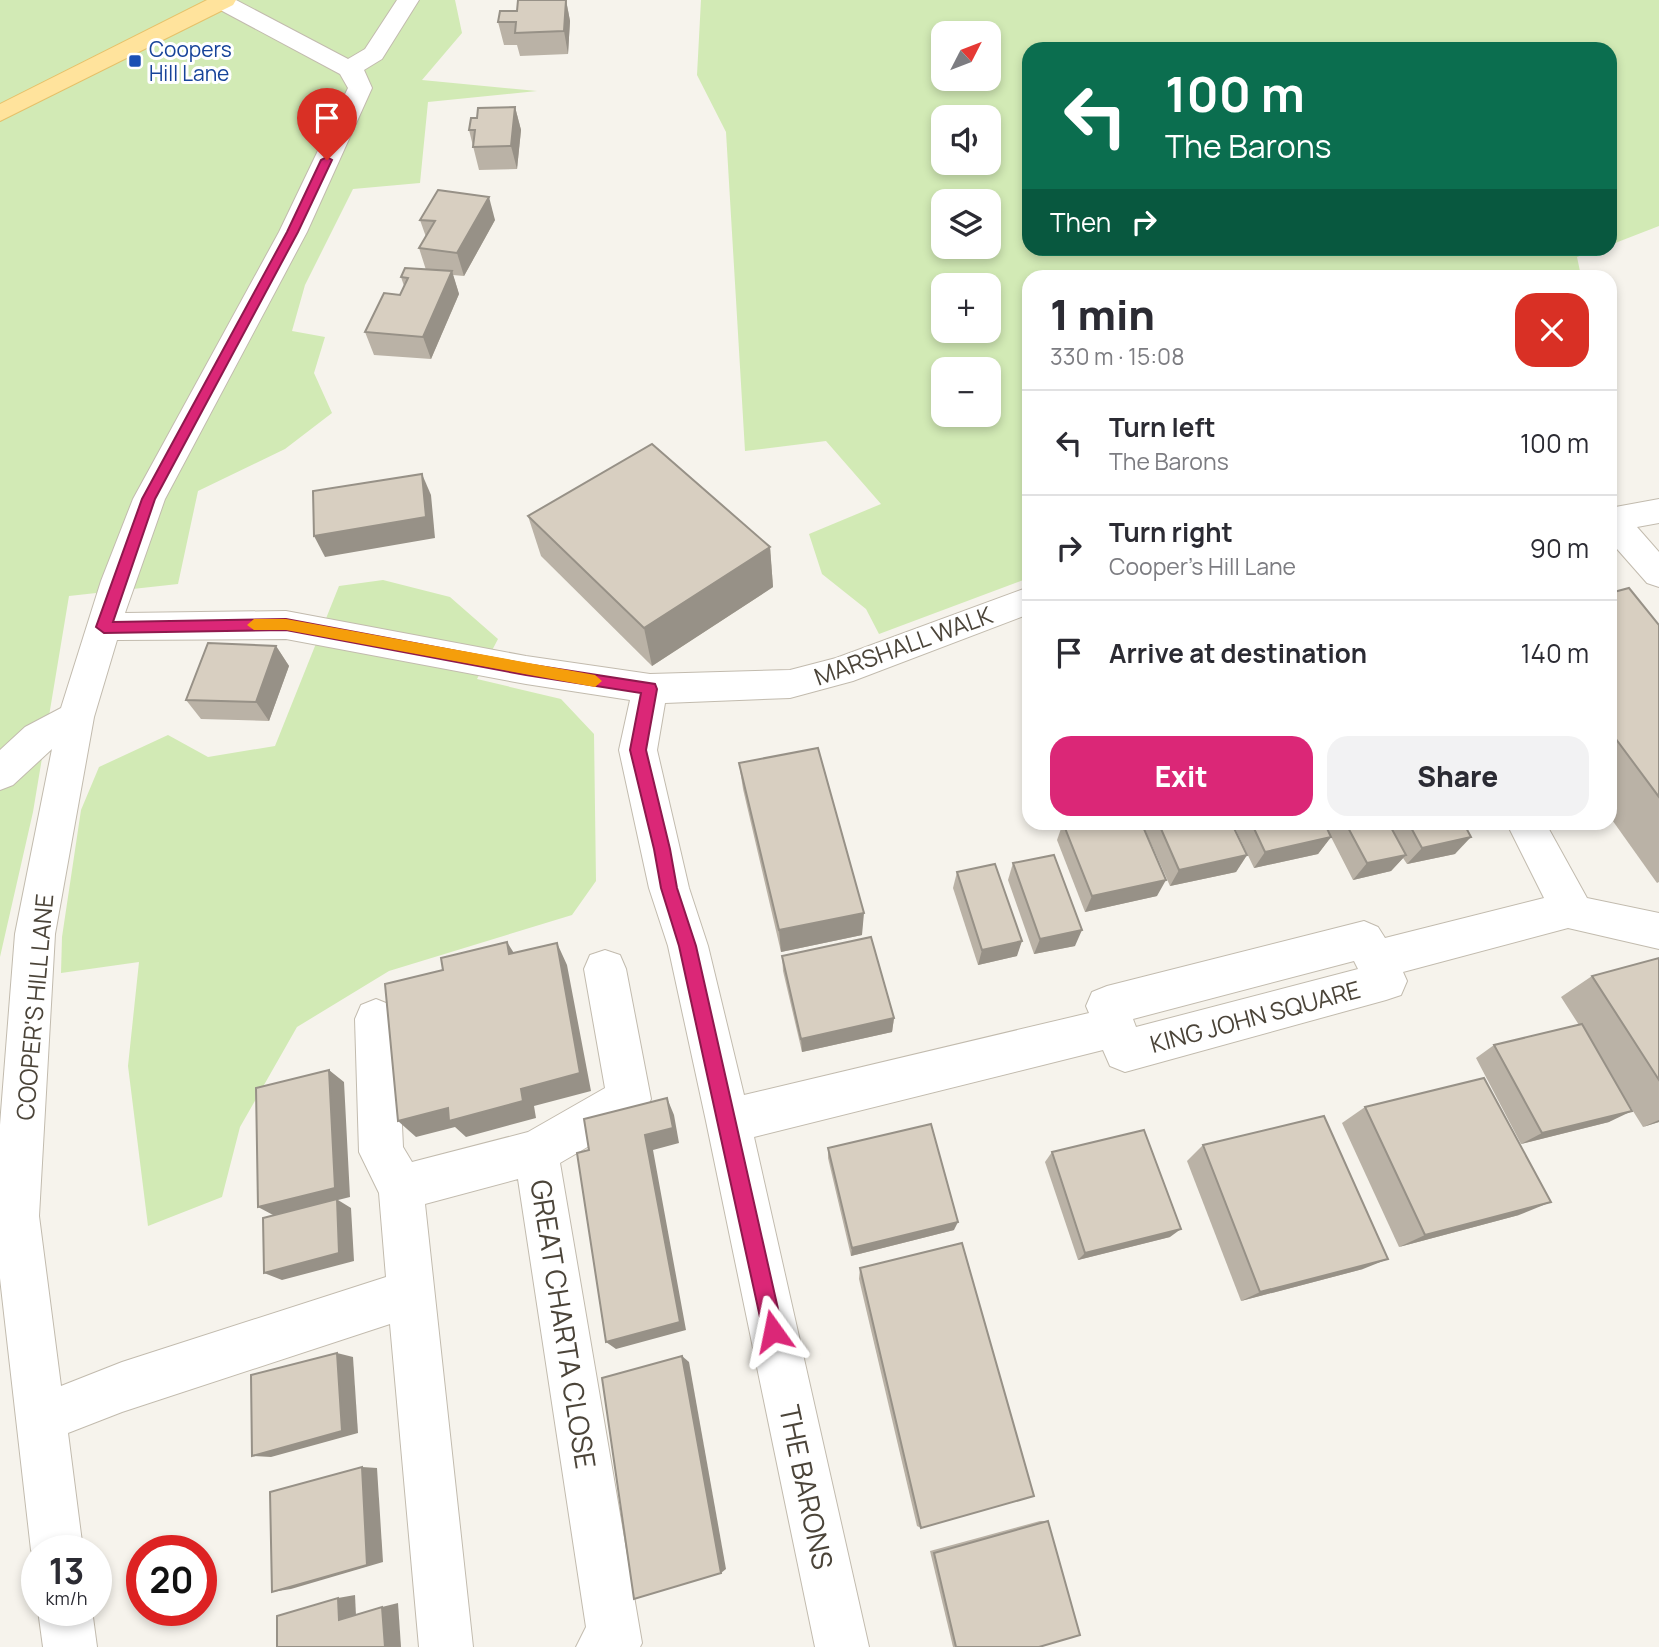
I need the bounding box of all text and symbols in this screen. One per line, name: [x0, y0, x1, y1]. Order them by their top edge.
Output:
north arrow: [931, 21, 1001, 91]
map controls: [931, 21, 1001, 427]
place label: Coopers Hill Lane: [149, 35, 232, 87]
marker: Coopers Hill Lane: [127, 53, 143, 69]
text: 100 m: [1165, 60, 1305, 127]
icon: left: [1050, 70, 1141, 161]
pin: [297, 88, 357, 160]
icon: arrive: [308, 99, 346, 137]
button: sound: [931, 105, 1001, 175]
text: The Barons: [1165, 124, 1332, 168]
button: layers: [931, 189, 1001, 259]
icon: right: [1125, 203, 1163, 241]
text: Then: [1050, 204, 1111, 240]
button: +: [931, 273, 1001, 343]
text: 1 min: [1050, 285, 1155, 343]
button: close: [1515, 293, 1589, 367]
text: 330 m · 15:08: [1050, 340, 1185, 372]
button: −: [931, 357, 1001, 427]
text: Turn left: [1109, 409, 1216, 445]
icon: left: [1050, 424, 1088, 462]
text: 100 m: [1520, 425, 1589, 461]
text: The Barons: [1109, 445, 1229, 477]
text: Turn right: [1109, 514, 1233, 550]
icon: right: [1050, 529, 1088, 567]
text: 90 m: [1530, 530, 1589, 566]
text: Cooper's Hill Lane: [1109, 550, 1296, 582]
street label: MARSHALL WALK: [809, 597, 997, 693]
icon: arrive: [1050, 634, 1088, 672]
text: Arrive at destination: [1109, 635, 1367, 671]
text: 140 m: [1520, 635, 1589, 671]
button: Exit: [1050, 736, 1313, 816]
button: Share: [1327, 736, 1589, 816]
street label: COOPER'S HILL LANE: [8, 892, 60, 1122]
street label: KING JOHN SQUARE: [1146, 972, 1364, 1060]
street label: GREAT CHARTA CLOSE: [522, 1177, 606, 1471]
position arrow: [736, 1294, 810, 1368]
street label: THE BARONS: [771, 1402, 843, 1572]
speed limit sign: 20: [126, 1535, 217, 1626]
text: 13: [49, 1547, 84, 1595]
text: km/h: [46, 1586, 87, 1610]

